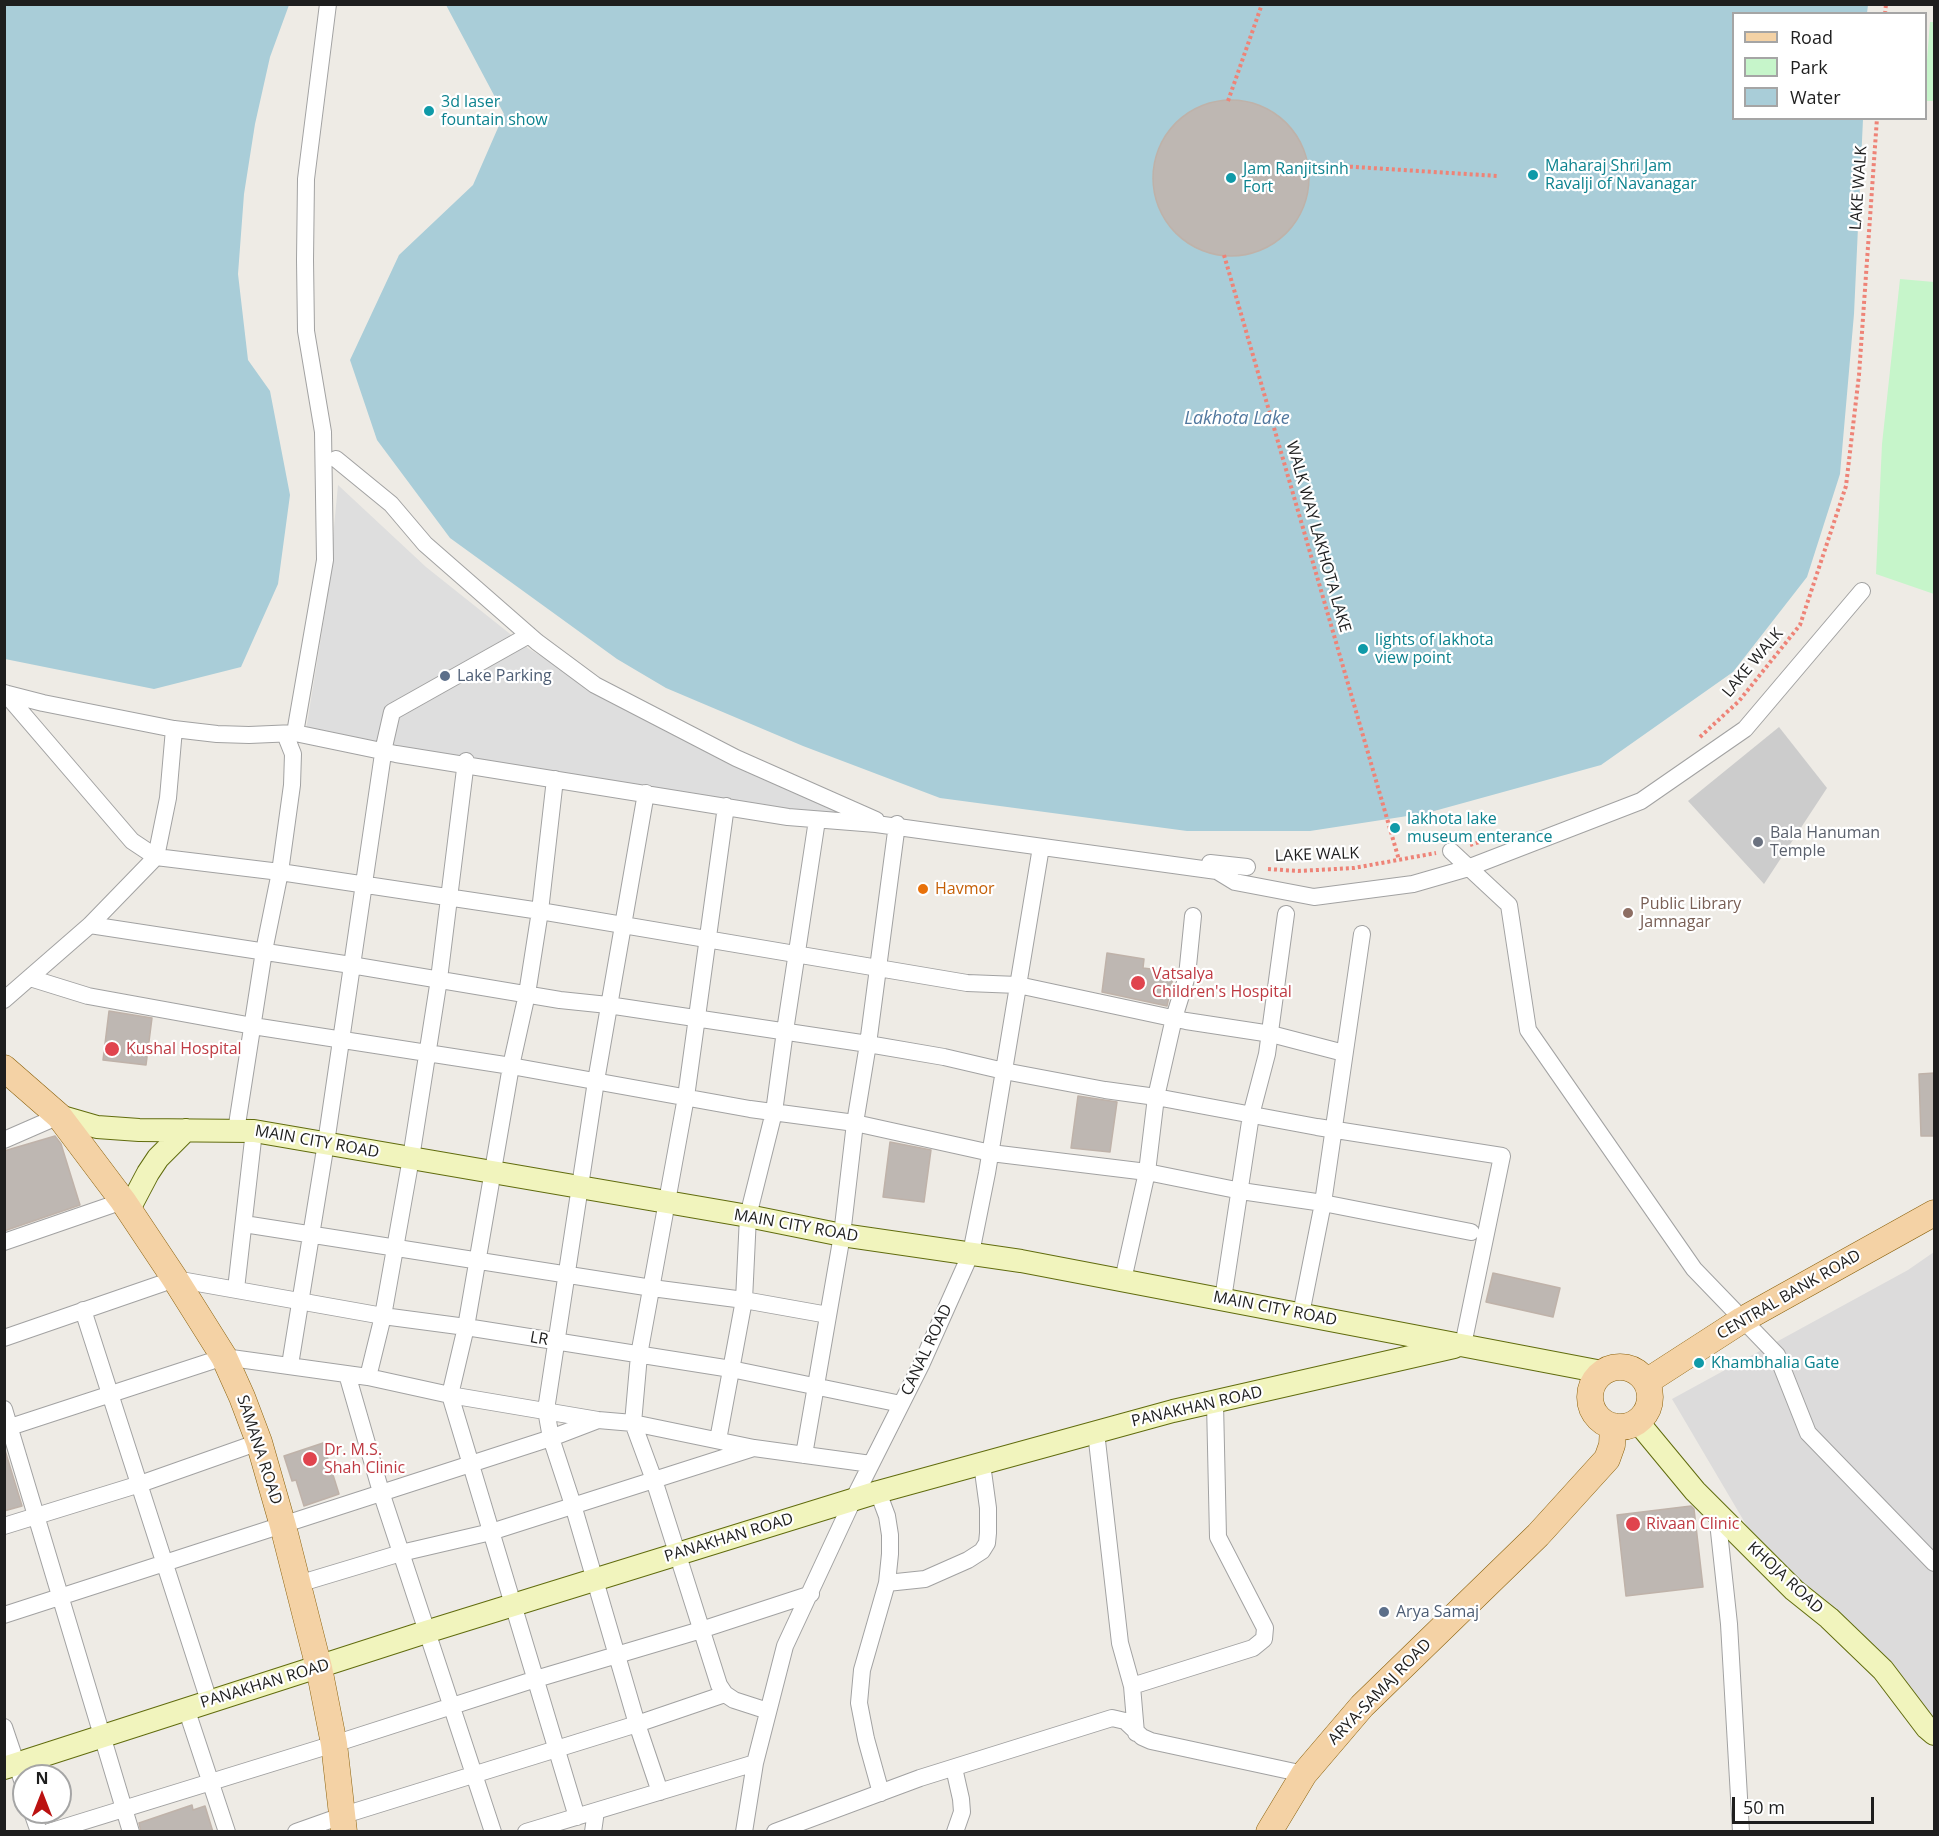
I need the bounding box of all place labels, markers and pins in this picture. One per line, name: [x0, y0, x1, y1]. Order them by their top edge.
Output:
place label: 3d laser fountain show: [441, 92, 548, 130]
marker: 3d laser fountain show: [422, 104, 436, 118]
place label: Maharaj Shri Jam Ravalji of Navanagar: [1545, 156, 1697, 194]
place label: Jam Ranjitsinh Fort: [1243, 159, 1349, 197]
marker: Maharaj Shri Jam Ravalji of Navanagar: [1526, 168, 1540, 182]
marker: Jam Ranjitsinh Fort: [1224, 171, 1238, 185]
place label: lights of lakhota view point: [1375, 630, 1494, 668]
marker: lights of lakhota view point: [1356, 642, 1370, 656]
place label: Lake Parking: [457, 666, 552, 686]
marker: Lake Parking: [438, 669, 452, 683]
place label: lakhota lake museum enterance: [1407, 809, 1552, 847]
marker: lakhota lake museum enterance: [1388, 821, 1402, 835]
place label: Bala Hanuman Temple: [1770, 823, 1880, 861]
marker: Bala Hanuman Temple: [1751, 835, 1765, 849]
place label: Havmor: [935, 879, 995, 899]
marker: Havmor: [916, 882, 930, 896]
place label: Public Library Jamnagar: [1640, 894, 1741, 932]
marker: Public Library Jamnagar: [1621, 906, 1635, 920]
place label: Vatsalya Children's Hospital: [1152, 964, 1292, 1002]
marker: Vatsalya Children's Hospital: [1129, 974, 1147, 992]
place label: Kushal Hospital: [126, 1039, 242, 1059]
marker: Kushal Hospital: [103, 1040, 121, 1058]
place label: Khambhalia Gate: [1711, 1353, 1839, 1373]
marker: Khambhalia Gate: [1692, 1356, 1706, 1370]
place label: Dr. M.S. Shah Clinic: [324, 1440, 405, 1478]
marker: Dr. M.S. Shah Clinic: [301, 1450, 319, 1468]
place label: Rivaan Clinic: [1646, 1514, 1739, 1534]
marker: Rivaan Clinic: [1624, 1515, 1642, 1533]
place label: Arya Samaj: [1396, 1602, 1479, 1622]
marker: Arya Samaj: [1377, 1605, 1391, 1619]

